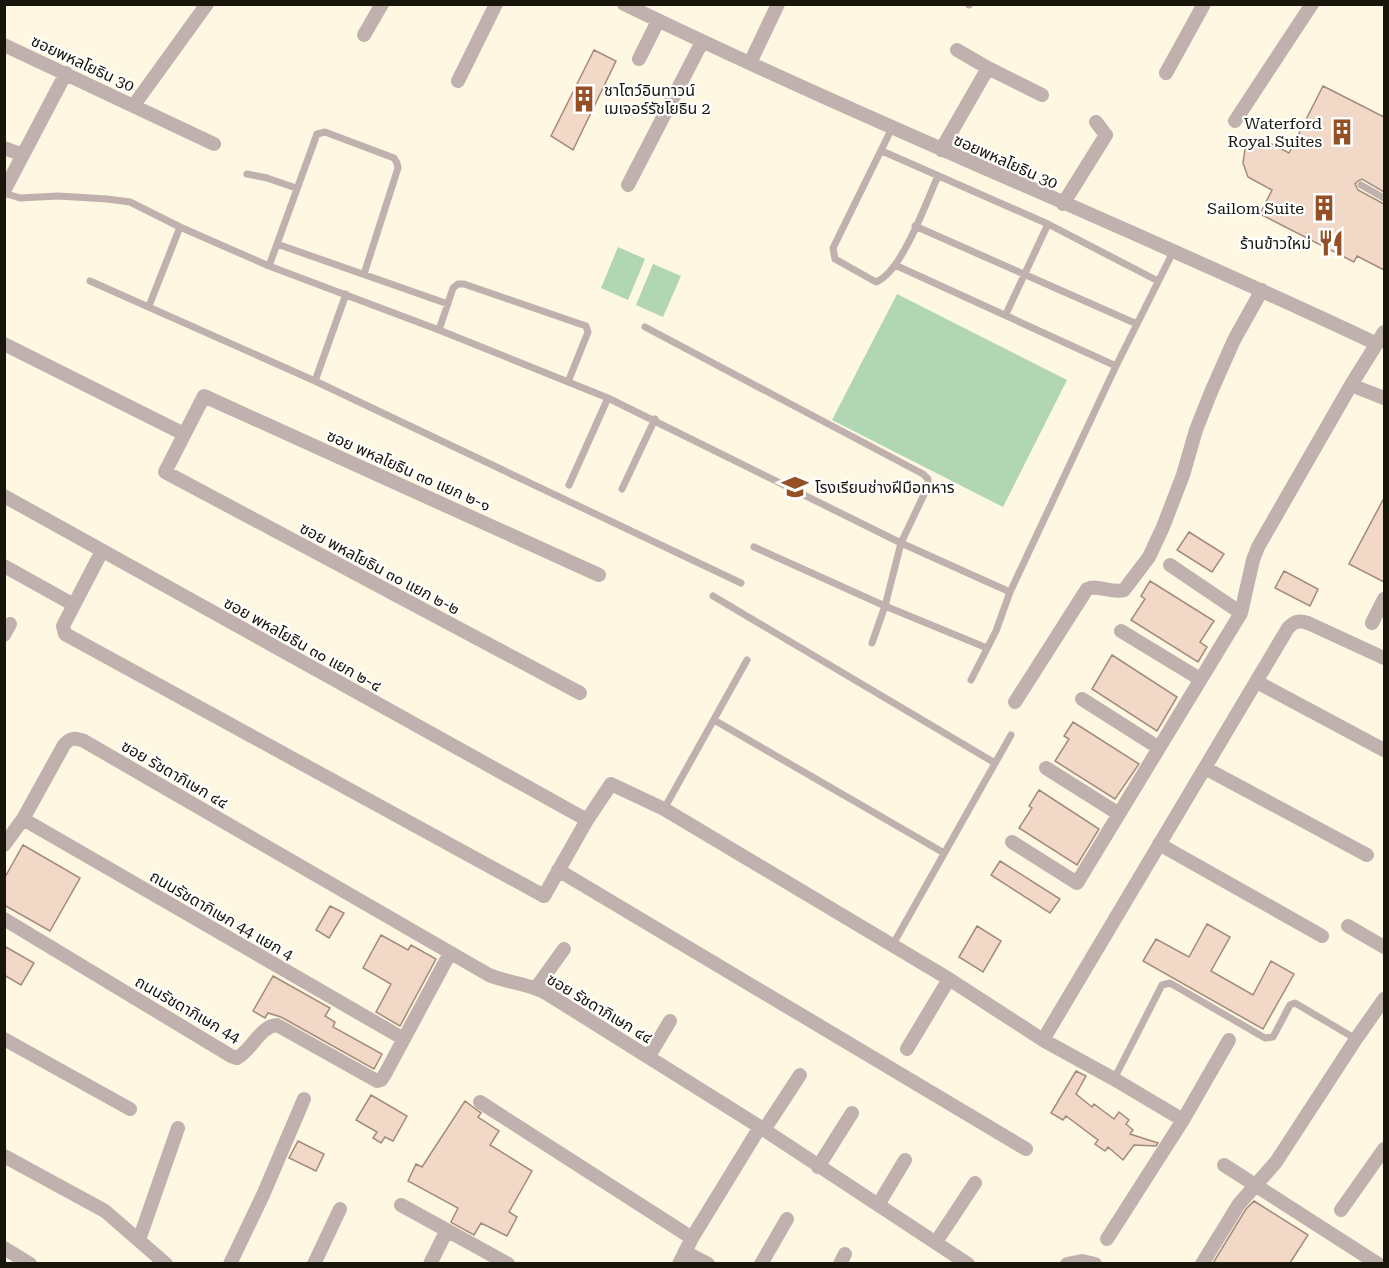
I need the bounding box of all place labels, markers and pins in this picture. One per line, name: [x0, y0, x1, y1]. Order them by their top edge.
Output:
place label: ชาโตว์อินทาวน์ เมเจอร์รัชโยธิน 2: [604, 81, 710, 118]
building icon: ชาโตว์อินทาวน์ เมเจอร์รัชโยธิน 2: [569, 84, 599, 114]
place label: Waterford Royal Suites: [1228, 114, 1322, 151]
building icon: Waterford Royal Suites: [1327, 117, 1357, 147]
building icon: Sailom Suite: [1309, 193, 1339, 223]
place label: Sailom Suite: [1207, 199, 1304, 218]
restaurant icon: ร้านข้าวใหม่: [1316, 228, 1346, 258]
place label: ร้านข้าวใหม่: [1240, 234, 1311, 253]
school or university icon: โรงเรียนช่างฝีมือทหาร: [780, 472, 810, 502]
place label: โรงเรียนช่างฝีมือทหาร: [815, 478, 955, 497]

